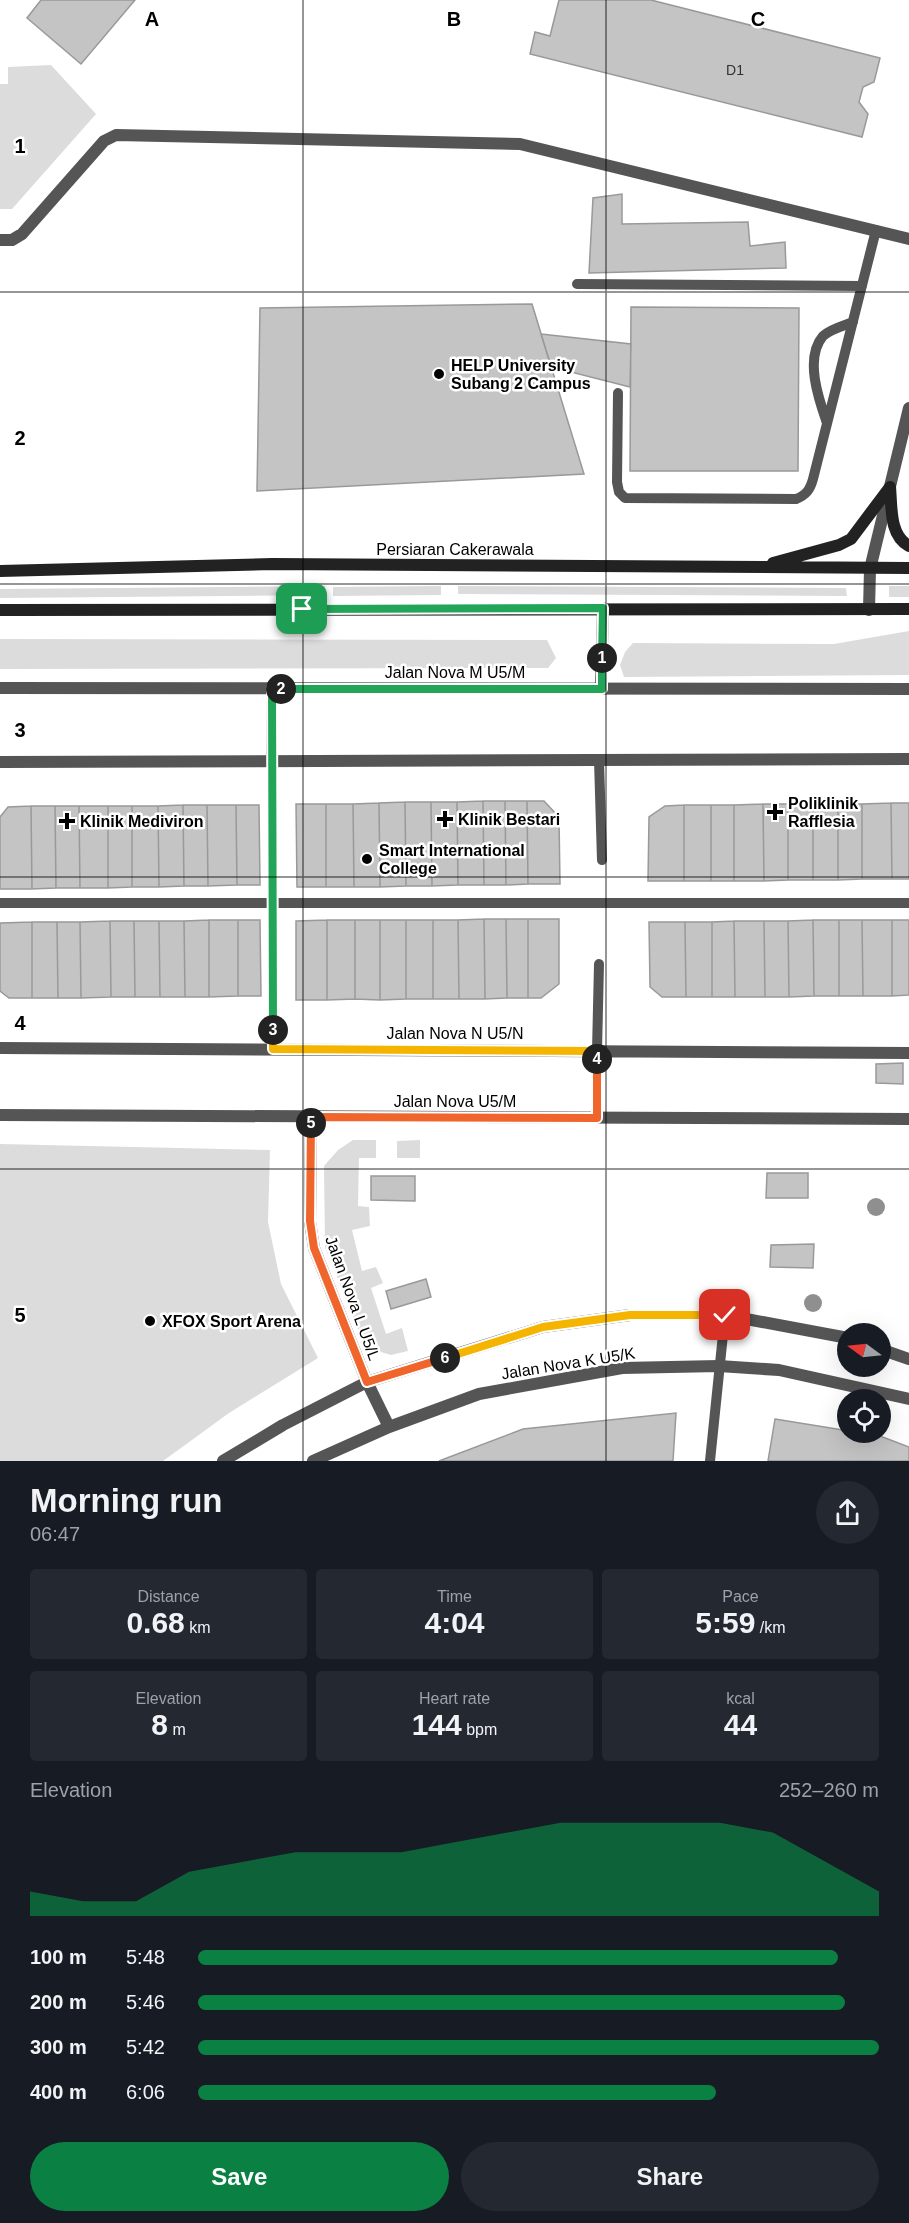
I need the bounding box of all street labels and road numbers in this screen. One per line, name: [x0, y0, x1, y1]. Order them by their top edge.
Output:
street label: Persiaran Cakerawala: [376, 541, 534, 558]
street label: Jalan Nova M U5/M: [385, 664, 525, 681]
street label: Jalan Nova N U5/N: [387, 1025, 523, 1042]
street label: Jalan Nova U5/M: [394, 1093, 516, 1110]
street label: Jalan Nova L U5/L: [322, 1234, 383, 1363]
street label: Jalan Nova K U5/K: [500, 1344, 636, 1382]

